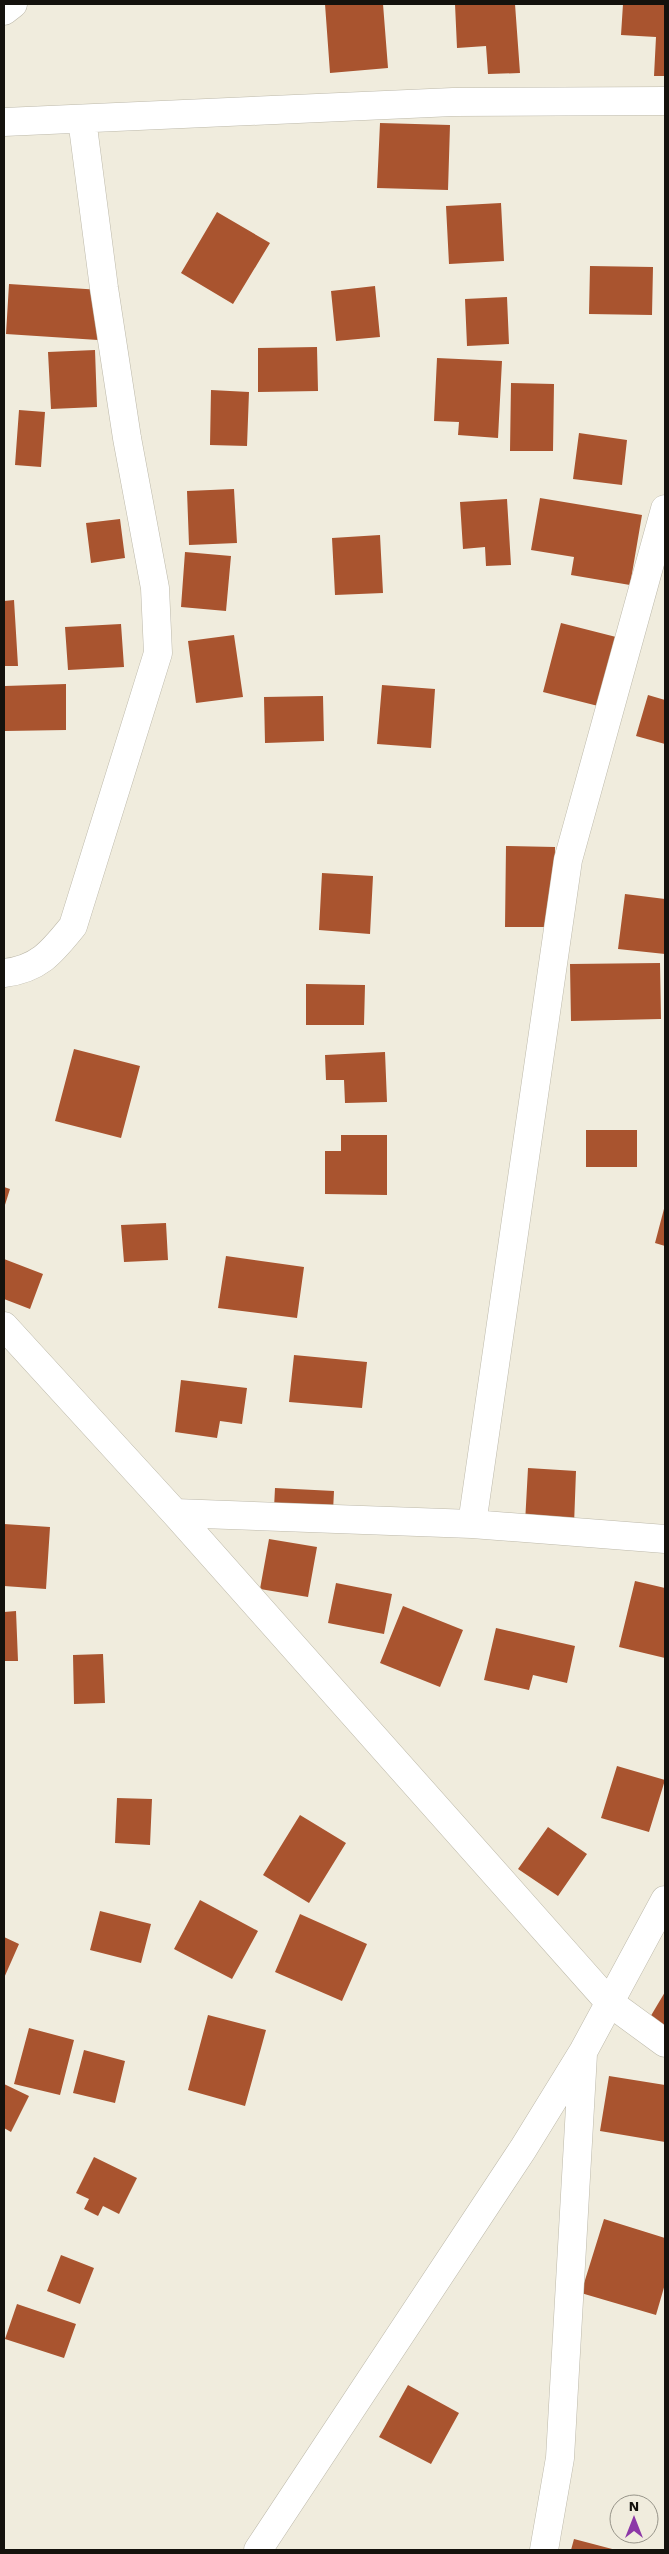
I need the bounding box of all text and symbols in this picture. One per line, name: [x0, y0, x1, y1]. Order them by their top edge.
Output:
north arrow: [609, 2494, 659, 2544]
text: N: [629, 2498, 639, 2514]

